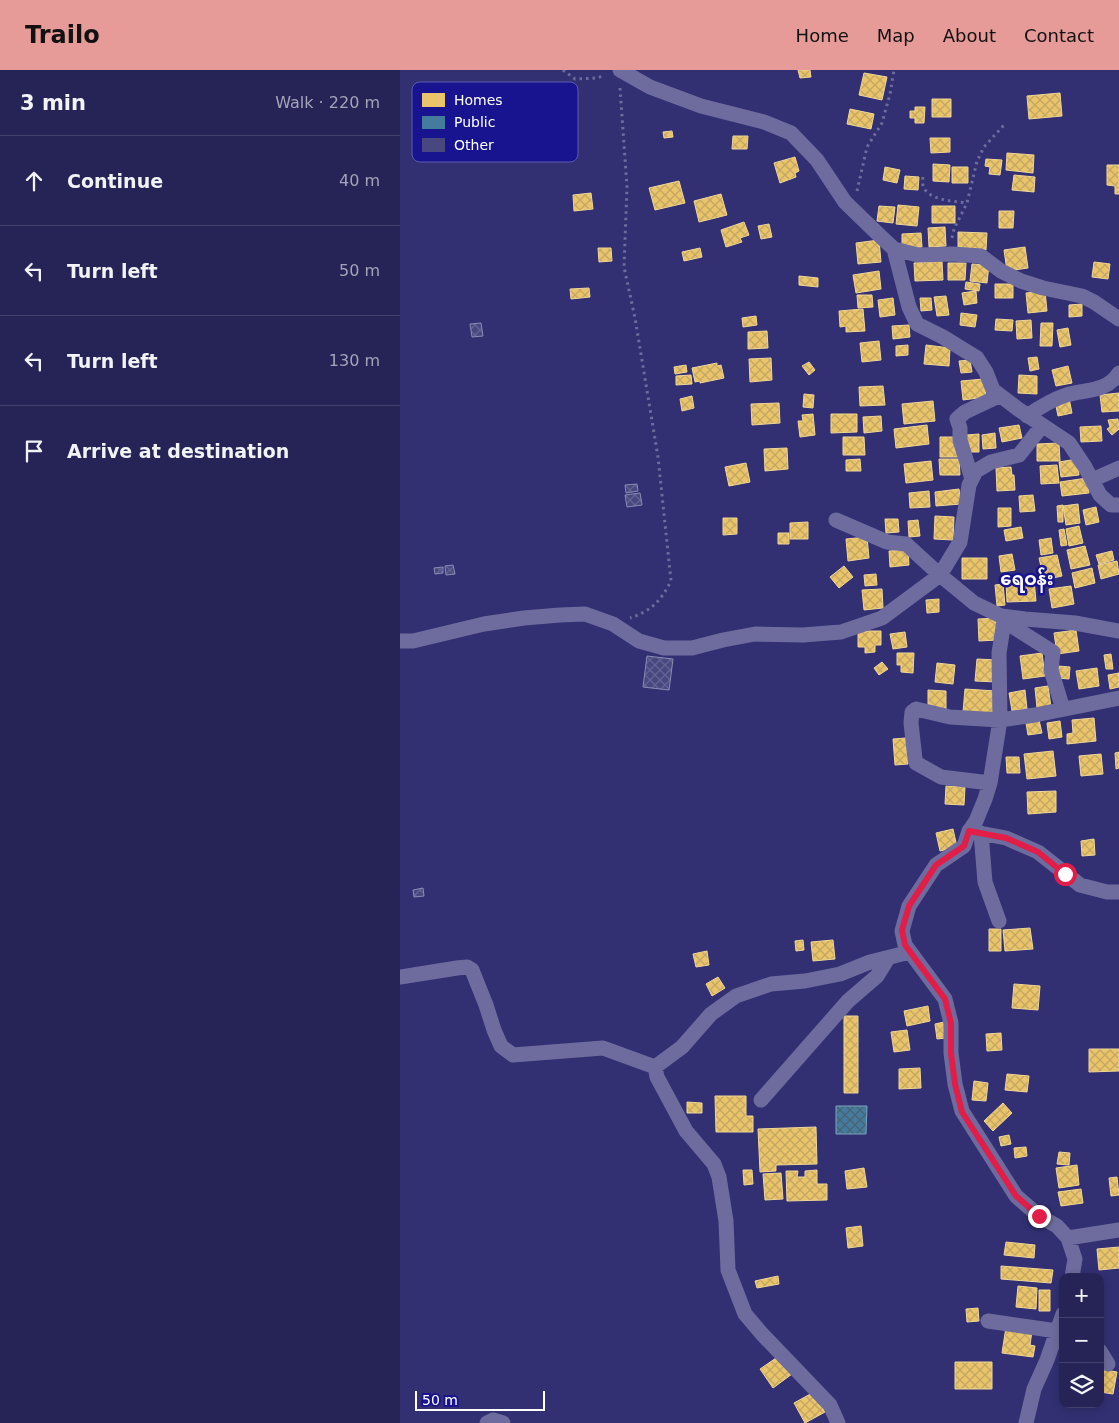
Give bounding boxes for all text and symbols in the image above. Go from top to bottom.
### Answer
text: Trailo [25,21,100,49]
text: Home [796,25,849,46]
text: Map [877,25,915,46]
text: About [943,25,996,46]
text: Contact [1024,25,1094,46]
legend [412,82,578,162]
text: 3 min [20,91,86,115]
text: Homes [454,92,503,108]
text: Walk · 220 m [275,93,380,112]
text: Public [454,114,495,130]
text: Other [454,137,494,153]
icon: ahead [20,167,48,195]
text: Continue [67,170,163,192]
text: 40 m [339,171,380,190]
icon: left [20,257,48,285]
text: Turn left [67,260,158,282]
text: 50 m [339,261,380,280]
icon: left [20,347,48,375]
text: Turn left [67,350,158,372]
text: 130 m [329,351,380,370]
icon: arrive [20,437,48,465]
text: Arrive at destination [67,440,289,462]
district label: ရေဝန်း [1000,567,1054,593]
route start [1054,863,1077,886]
route end [1028,1205,1051,1228]
map controls [1059,1273,1104,1408]
button: + [1059,1273,1104,1318]
button: − [1059,1318,1104,1363]
button: layers [1059,1363,1104,1408]
scale bar [415,1388,545,1411]
text: 50 m [422,1392,458,1408]

